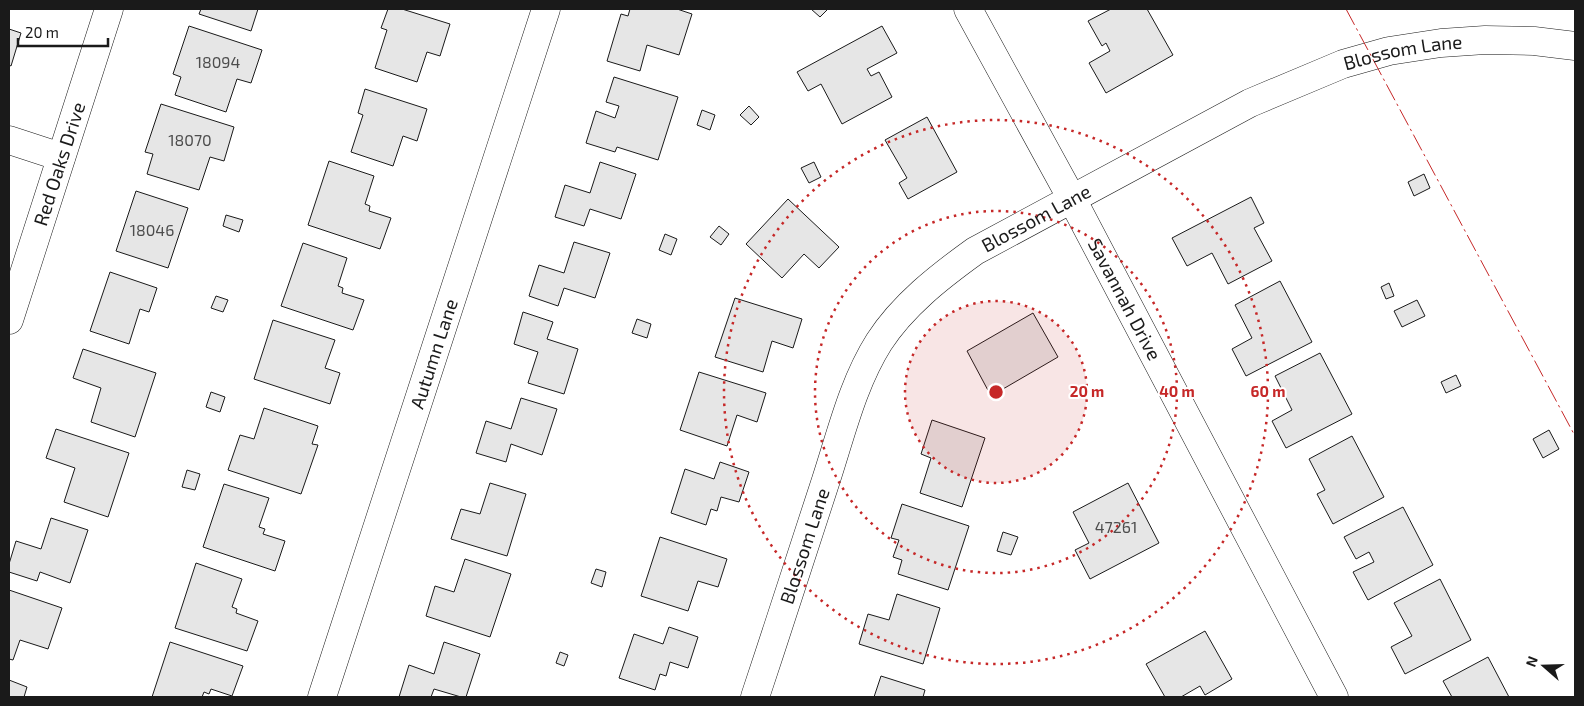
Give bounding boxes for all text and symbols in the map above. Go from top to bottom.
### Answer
scale bar [18,15,108,47]
text: 20 m [25,23,59,41]
street label: Blossom Lane [1341,30,1463,74]
house number: 18094 [196,52,241,71]
street label: Red Oaks Drive [28,99,89,229]
house number: 18070 [168,130,212,149]
street label: Blossom Lane [977,179,1094,256]
house number: 18046 [130,220,174,239]
street label: Savannah Drive [1084,234,1167,364]
street label: Autumn Lane [405,296,462,411]
text: 20 m [1070,382,1104,400]
text: 40 m [1159,382,1195,400]
text: 60 m [1251,382,1285,400]
centre of rings [987,383,1005,401]
street label: Blossom Lane [774,485,834,607]
house number: 47261 [1095,517,1137,536]
north arrow [1519,641,1569,691]
text: N [1522,654,1541,669]

